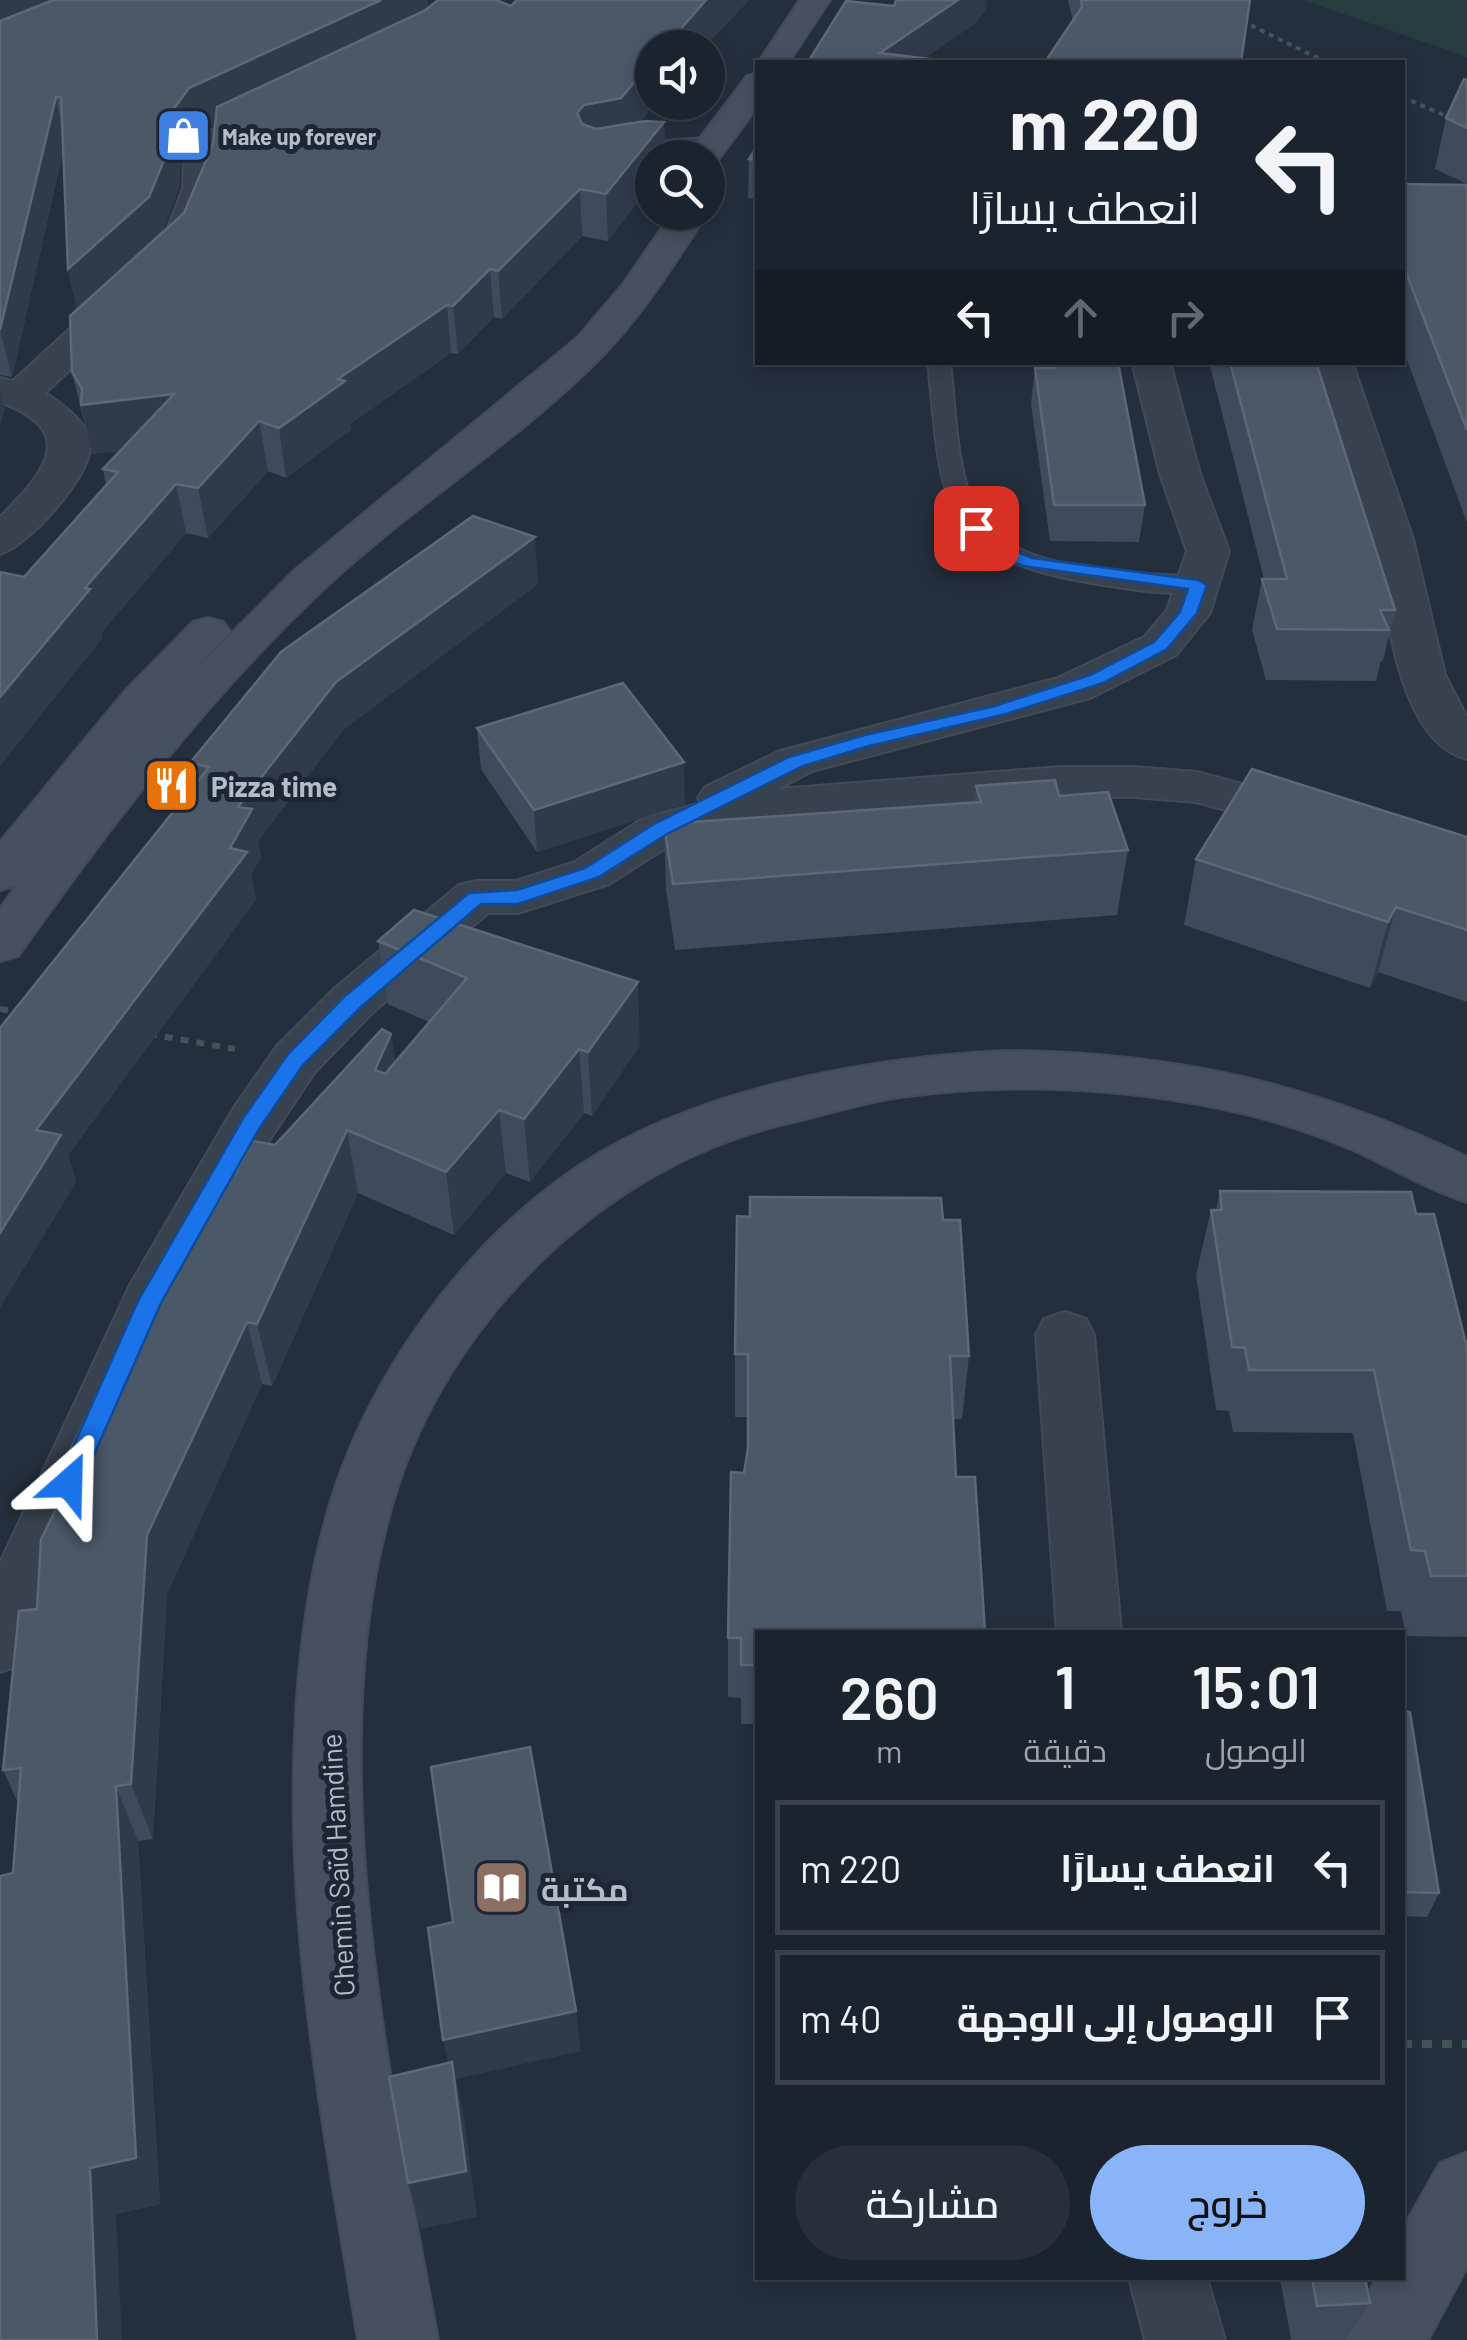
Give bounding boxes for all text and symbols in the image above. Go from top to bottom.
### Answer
map controls [635,30,725,230]
button: sound [635,30,725,120]
text: 220 m [1009,80,1200,164]
icon: left [1235,100,1365,230]
shop icon: Make up forever [153,106,213,166]
place label: Make up forever [222,123,377,149]
button: search [635,140,725,230]
text: انعطف يسارًا [969,179,1200,233]
icon: left [948,290,1003,345]
icon: ahead [1053,290,1108,345]
icon: right [1158,290,1213,345]
pin [934,486,1019,571]
icon: arrive [949,501,1004,556]
restaurant icon: Pizza time [142,756,202,816]
place label: Pizza time [211,769,337,803]
position arrow [17,1431,121,1535]
text: 1 [1055,1649,1076,1721]
text: 15:01 [1192,1649,1320,1721]
text: 260 [840,1660,939,1732]
text: دقيقة [1024,1730,1107,1768]
text: الوصول [1205,1730,1307,1768]
text: m [876,1731,903,1769]
street label: Chemin Saïd Hamdine [313,1733,361,1997]
icon: left [1305,1840,1360,1895]
text: انعطف يسارًا [1060,1844,1275,1890]
text: 220 m [800,1845,901,1891]
library icon: مكتبة [472,1858,532,1918]
place label: مكتبة [541,1869,629,1908]
icon: arrive [1305,1990,1360,2045]
text: الوصول إلى الوجهة [957,1994,1275,2040]
text: 40 m [800,1995,881,2041]
button: مشاركة [795,2145,1070,2260]
button: خروج [1090,2145,1365,2260]

